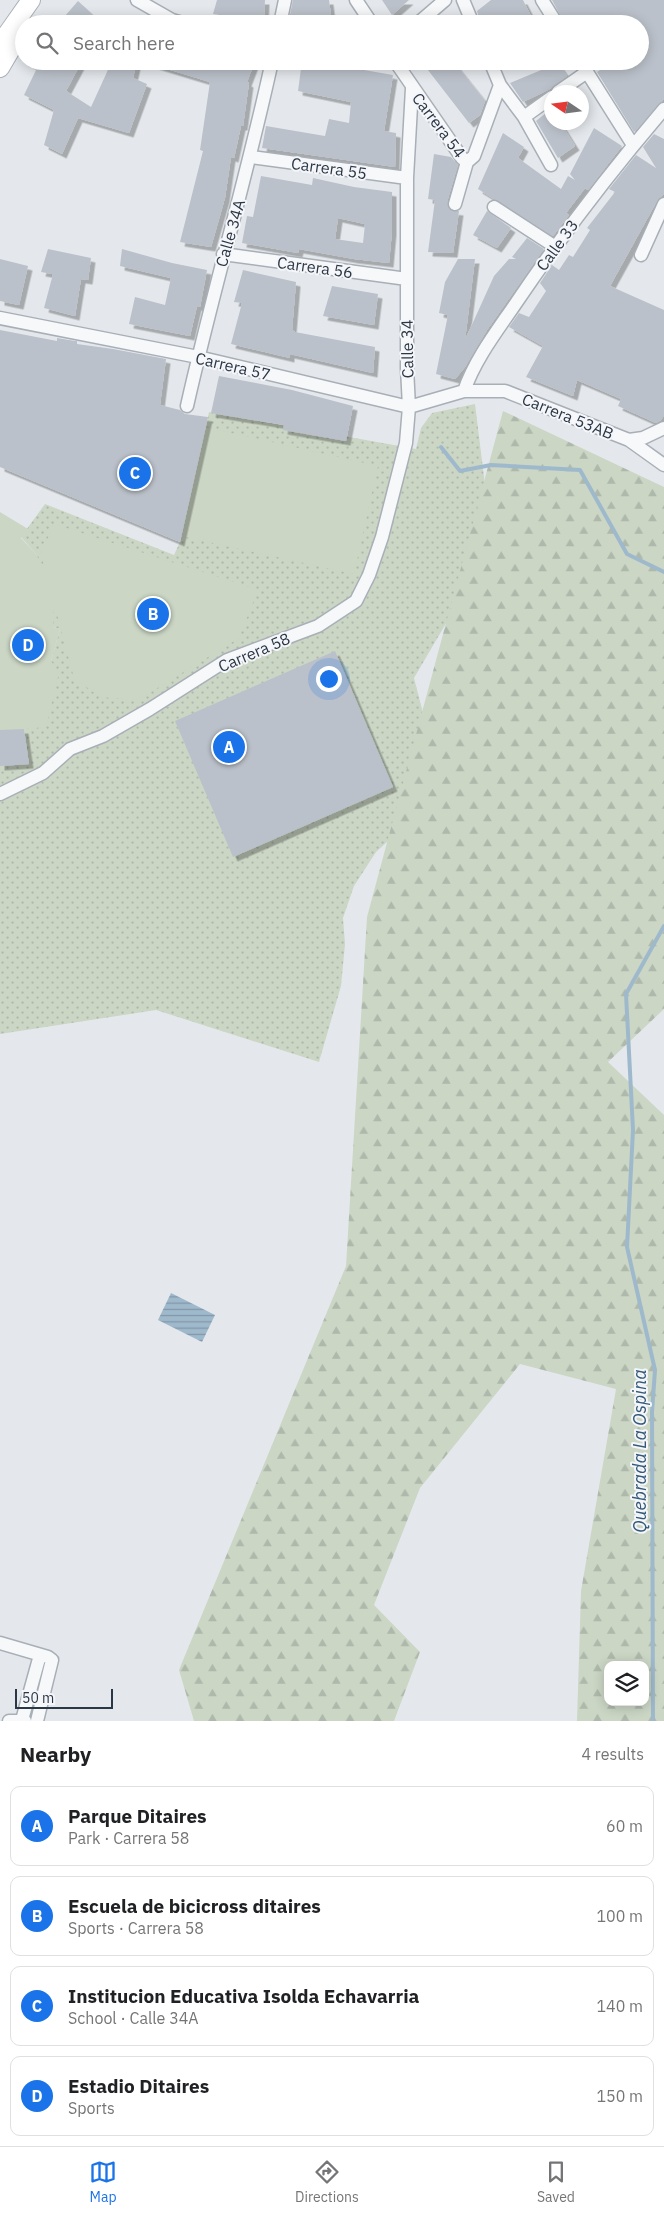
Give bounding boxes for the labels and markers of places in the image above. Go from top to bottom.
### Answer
pin: C [119,454,151,492]
pin: B [137,595,169,633]
pin: D [12,626,44,664]
pin: A [213,728,245,766]

